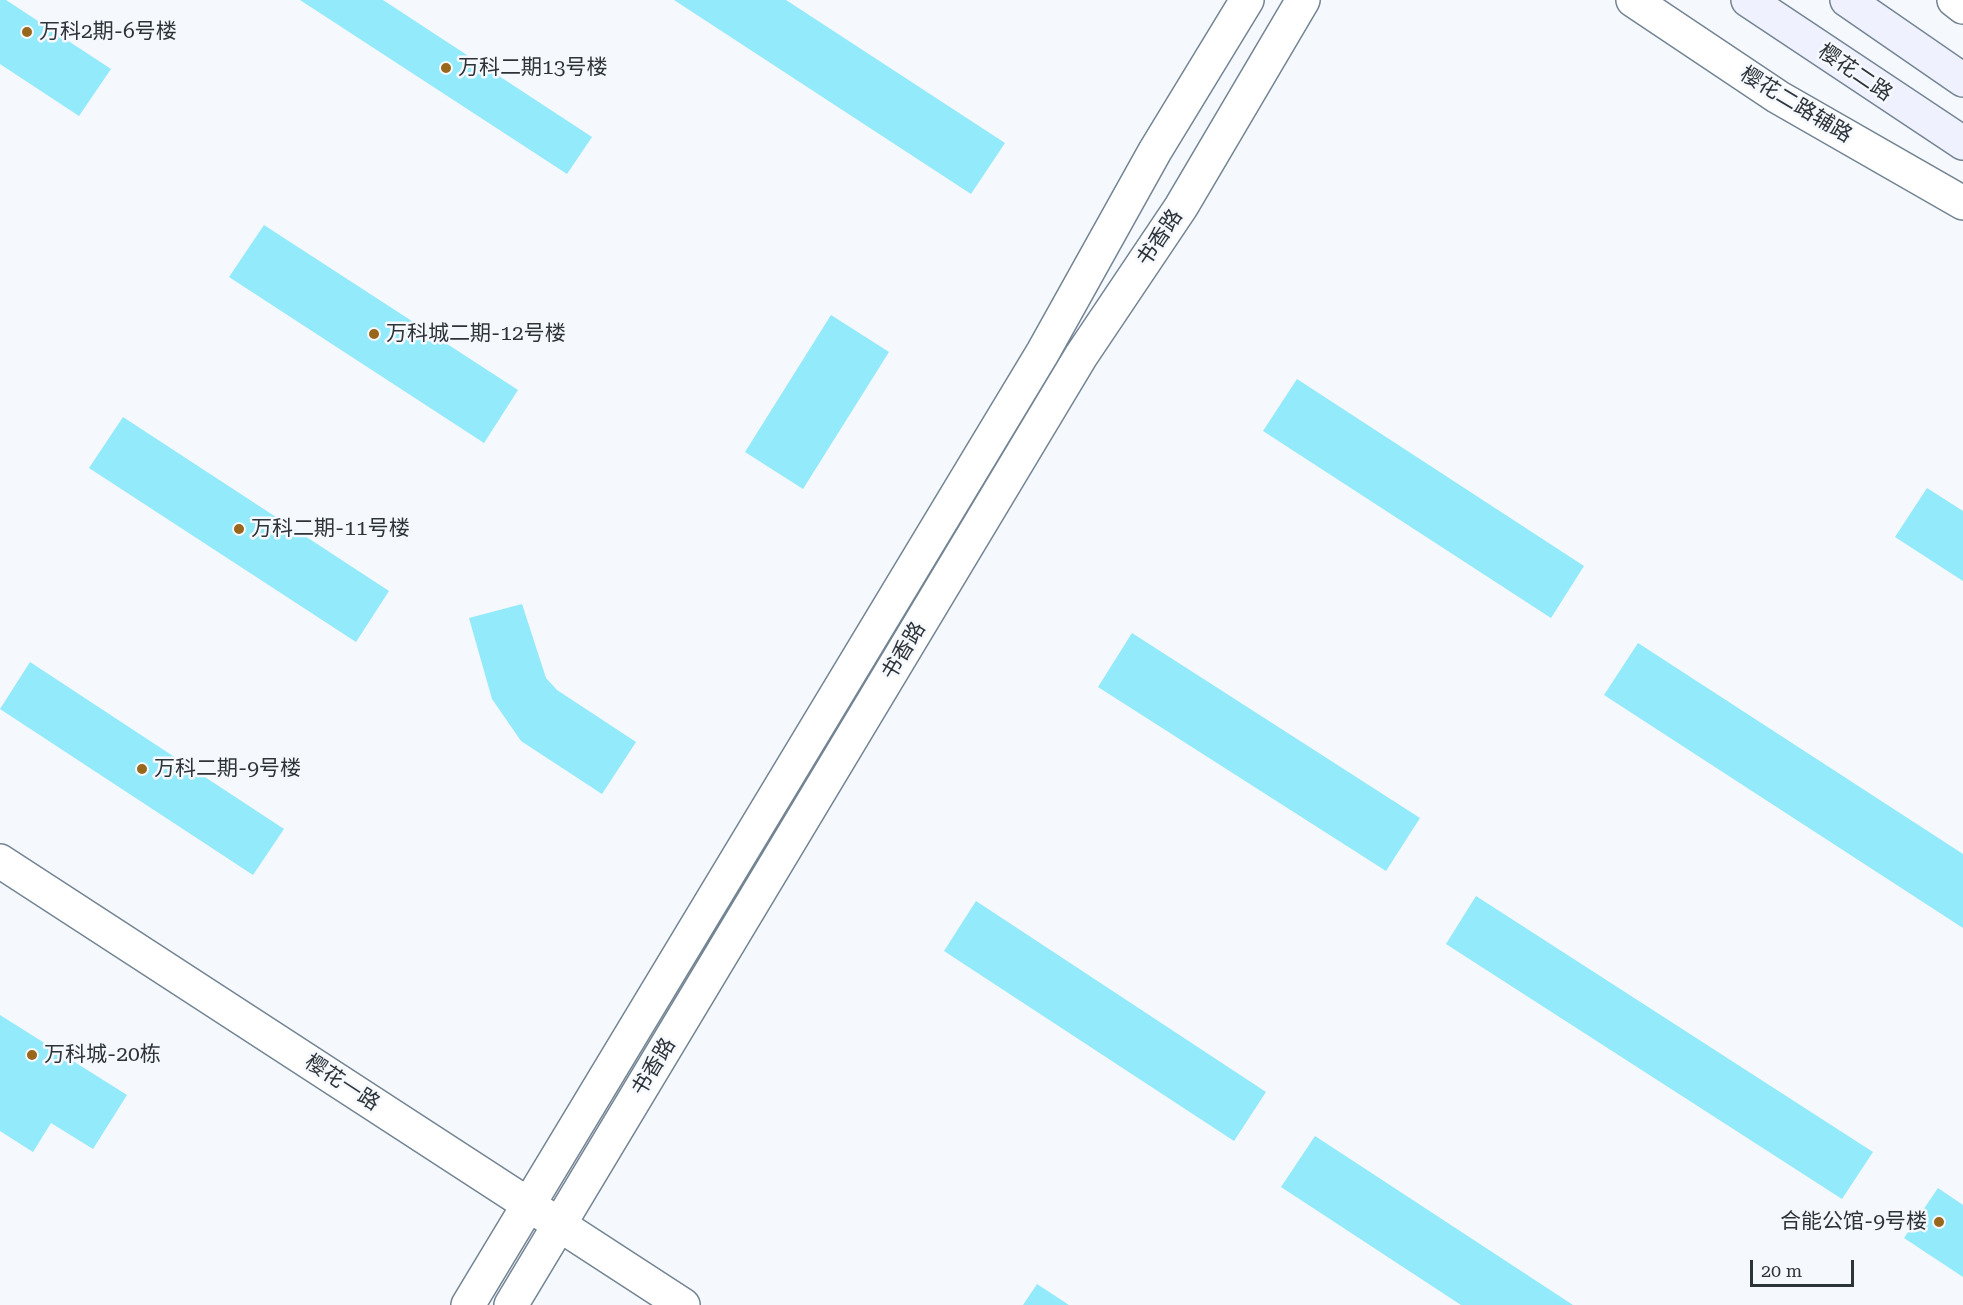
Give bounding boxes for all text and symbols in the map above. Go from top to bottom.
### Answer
place label: 万科2期-6号楼 [39,19,177,45]
marker: 万科2期-6号楼 [20,25,34,39]
street label: 樱花二路 [1813,39,1897,107]
place label: 万科二期13号楼 [458,55,608,81]
marker: 万科二期13号楼 [439,61,453,75]
street label: 樱花二路辅路 [1736,62,1856,148]
street label: 书香路 [1132,205,1188,271]
place label: 万科城二期-12号楼 [386,321,566,347]
marker: 万科城二期-12号楼 [367,327,381,341]
place label: 万科二期-11号楼 [251,516,410,542]
marker: 万科二期-11号楼 [232,522,246,536]
street label: 书香路 [877,618,931,684]
place label: 万科二期-9号楼 [154,756,301,782]
marker: 万科二期-9号楼 [135,762,149,776]
street label: 书香路 [627,1034,681,1100]
place label: 万科城-20栋 [44,1042,161,1068]
marker: 万科城-20栋 [25,1048,39,1062]
street label: 樱花一路 [300,1050,384,1116]
place label: 合能公馆-9号楼 [1780,1209,1927,1235]
marker: 合能公馆-9号楼 [1932,1215,1946,1229]
scale bar [1753,1248,1856,1286]
text: 20 m [1761,1260,1802,1281]

